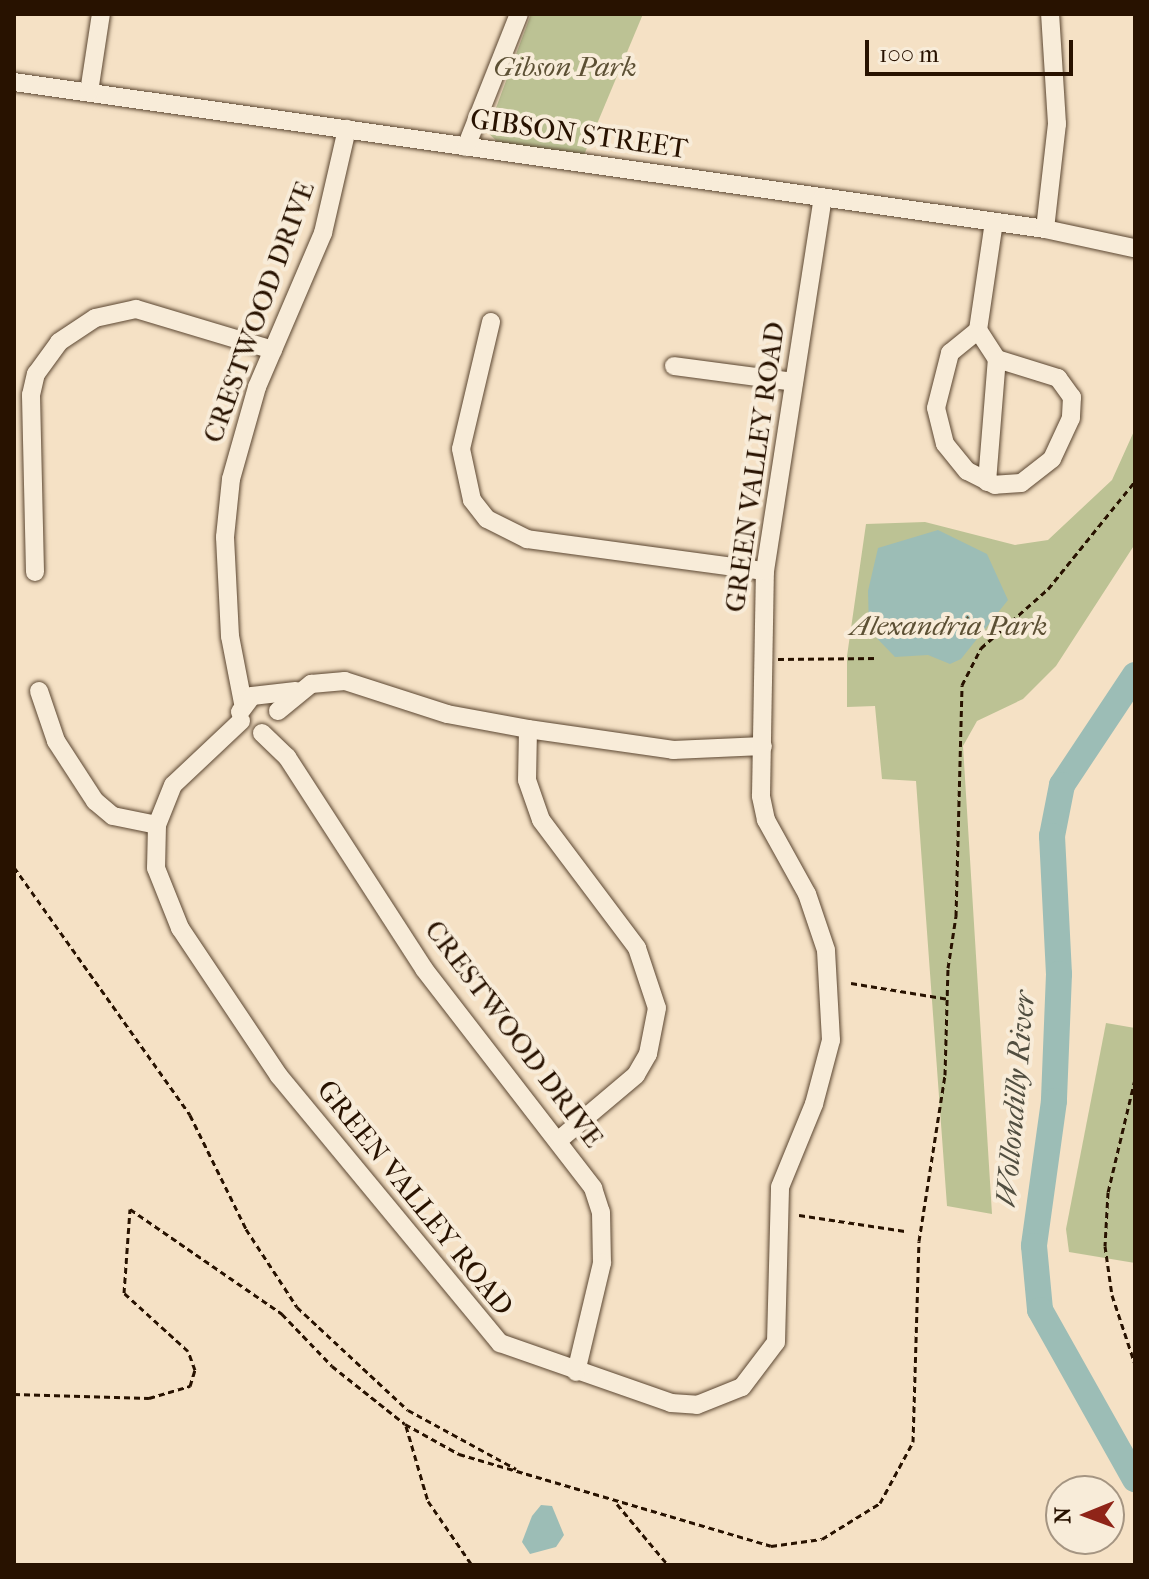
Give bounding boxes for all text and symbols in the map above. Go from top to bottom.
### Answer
scale bar [869,24,1077,74]
text: 100 m [879,40,939,68]
park label: Gibson Park [493,50,637,84]
street label: GIBSON STREET [468,102,690,166]
street label: CRESTWOOD DRIVE [196,177,322,447]
street label: GREEN VALLEY ROAD [718,320,792,614]
park label: Alexandria Park [851,609,1047,643]
street label: CRESTWOOD DRIVE [418,914,610,1154]
water label: Wollondilly River [989,990,1043,1208]
street label: GREEN VALLEY ROAD [310,1074,520,1322]
north arrow [1045,1475,1125,1555]
text: N [1050,1507,1076,1524]

